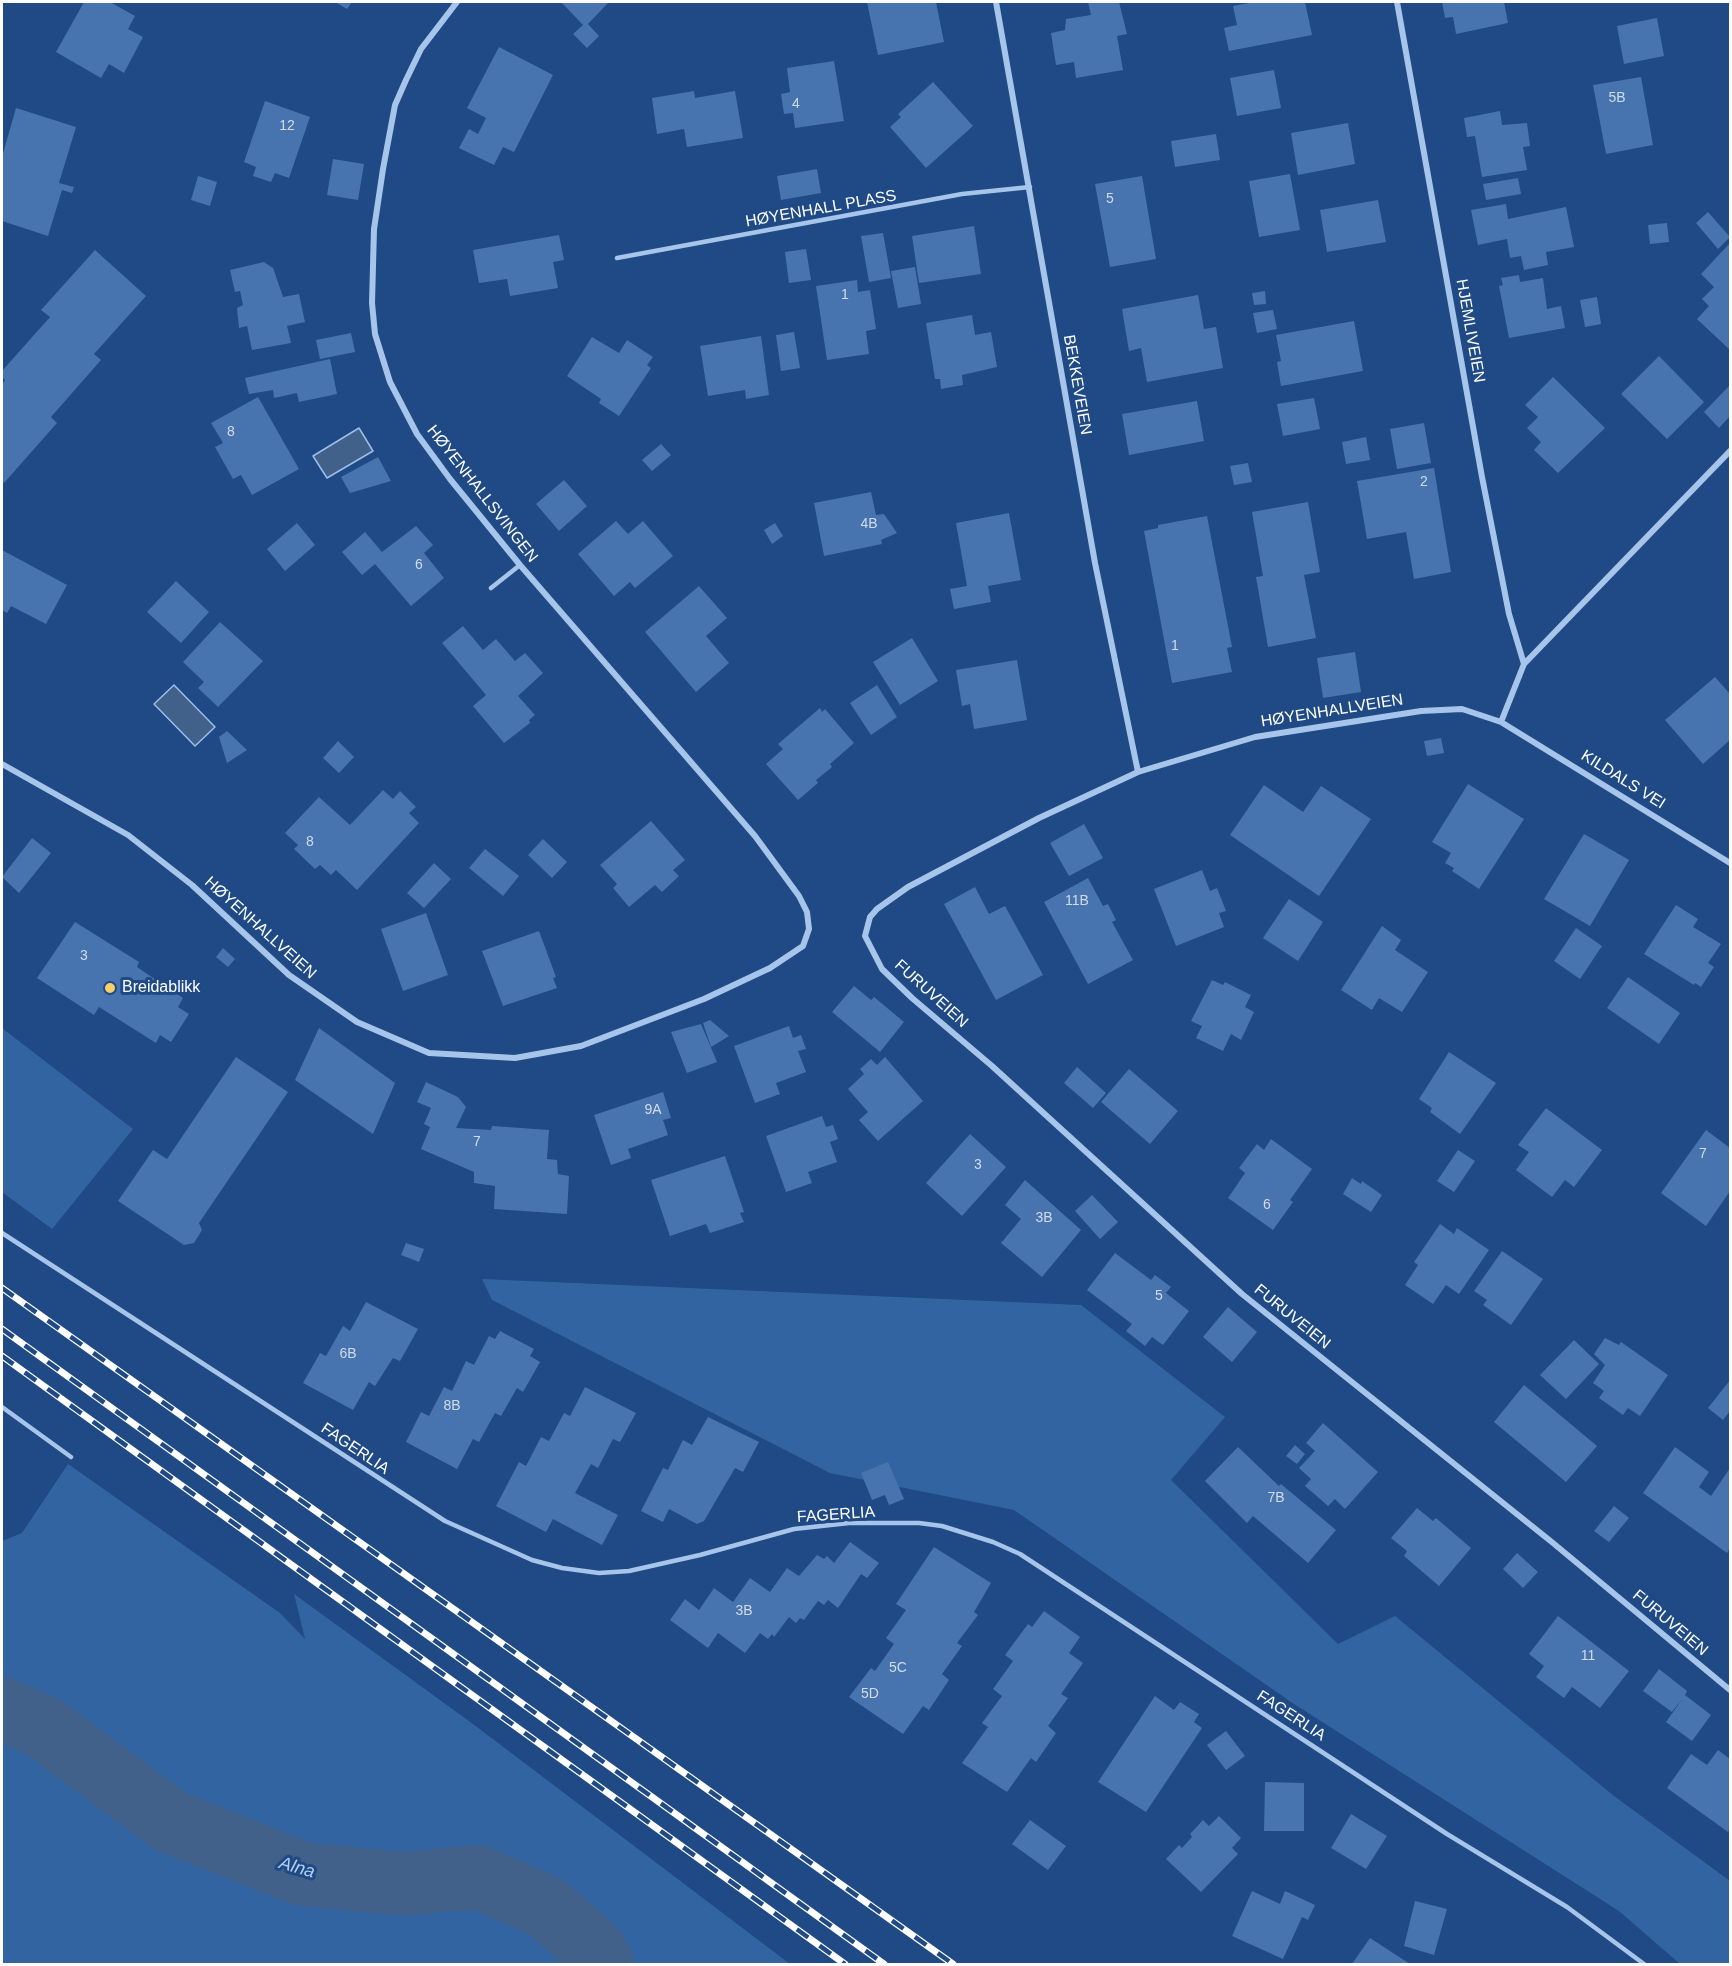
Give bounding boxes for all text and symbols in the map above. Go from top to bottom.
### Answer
house number: 5B [1608,90,1626,106]
house number: 4 [792,96,800,112]
house number: 12 [279,118,295,134]
street label: HØYENHALL PLASS [744,186,898,232]
house number: 5 [1106,191,1114,207]
street label: HJEMLIVEIEN [1451,278,1489,384]
house number: 1 [841,287,849,303]
street label: BEKKEVEIEN [1059,333,1095,437]
street label: HØYENHALLSVINGEN [422,422,542,566]
house number: 8 [227,424,235,440]
house number: 2 [1420,474,1428,490]
house number: 4B [860,516,878,532]
house number: 6 [415,557,423,573]
house number: 1 [1171,638,1179,654]
street label: HØYENHALLVEIEN [1260,690,1404,732]
street label: KILDALS VEI [1577,746,1669,814]
house number: 8 [306,834,314,850]
street label: HØYENHALLVEIEN [200,873,320,983]
house number: 11B [1065,893,1089,909]
house number: 3 [80,948,88,964]
street label: FURUVEIEN [890,956,972,1032]
place label: Breidablikk [122,978,200,998]
marker: Breidablikk [103,981,117,995]
house number: 9A [644,1102,662,1118]
house number: 7 [473,1134,481,1150]
house number: 7 [1699,1146,1707,1162]
house number: 3 [974,1157,982,1173]
house number: 6 [1263,1197,1271,1213]
house number: 3B [1035,1210,1053,1226]
street label: FURUVEIEN [1250,1280,1334,1354]
house number: 5 [1155,1288,1163,1304]
house number: 6B [339,1346,357,1362]
house number: 8B [443,1398,461,1414]
street label: FAGERLIA [317,1419,393,1479]
house number: 7B [1267,1490,1285,1506]
street label: FAGERLIA [796,1503,876,1527]
street label: FURUVEIEN [1628,1586,1712,1660]
house number: 3B [735,1603,753,1619]
house number: 11 [1581,1648,1595,1664]
house number: 5C [889,1660,907,1676]
house number: 5D [861,1686,879,1702]
street label: FAGERLIA [1253,1687,1329,1745]
water label: Alna [277,1853,317,1883]

